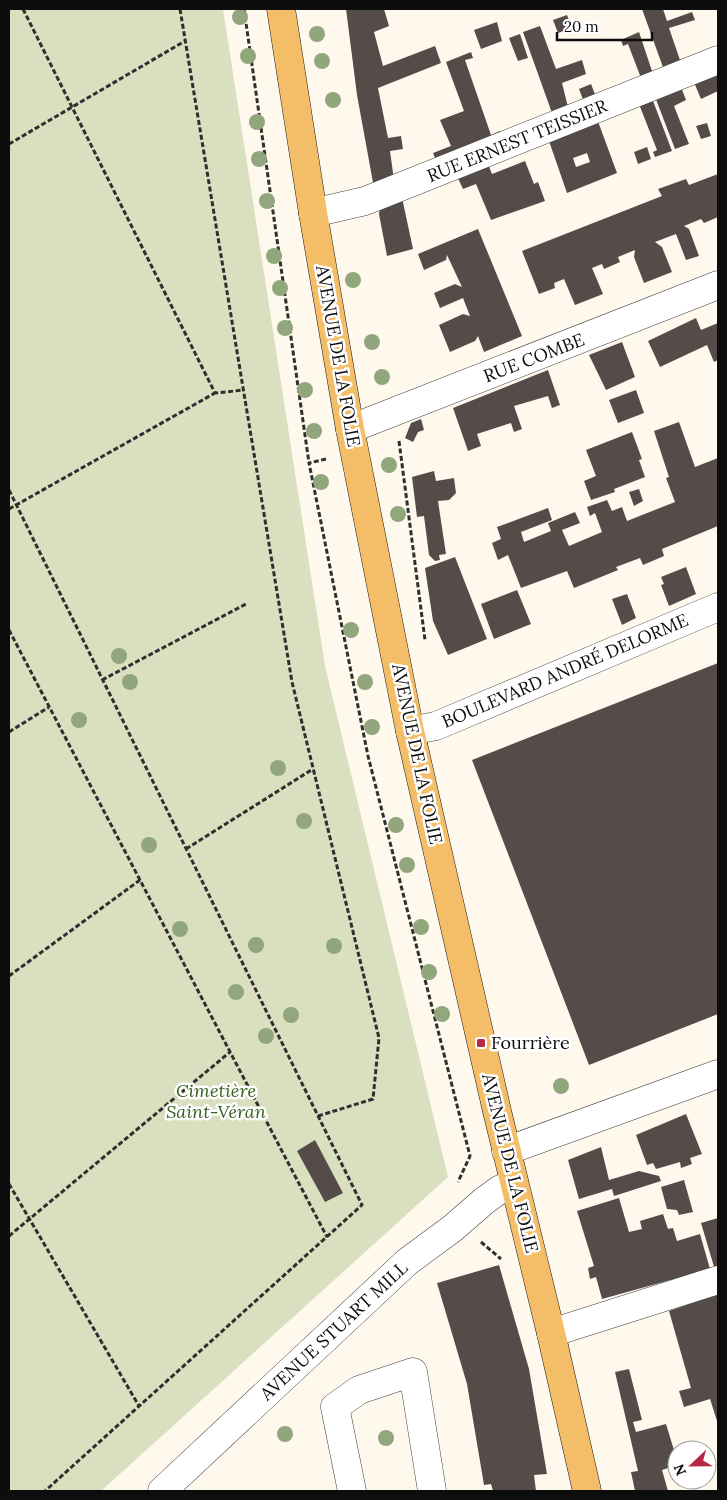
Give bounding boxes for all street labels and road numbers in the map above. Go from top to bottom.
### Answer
street label: RUE ERNEST TEISSIER [423,94,611,187]
street label: AVENUE DE LA FOLIE [311,262,366,449]
street label: RUE COMBE [480,328,588,387]
street label: BOULEVARD ANDRÉ DELORME [438,608,691,733]
street label: AVENUE DE LA FOLIE [387,660,448,846]
street label: AVENUE DE LA FOLIE [477,1070,544,1255]
street label: AVENUE STUART MILL [254,1256,413,1406]

